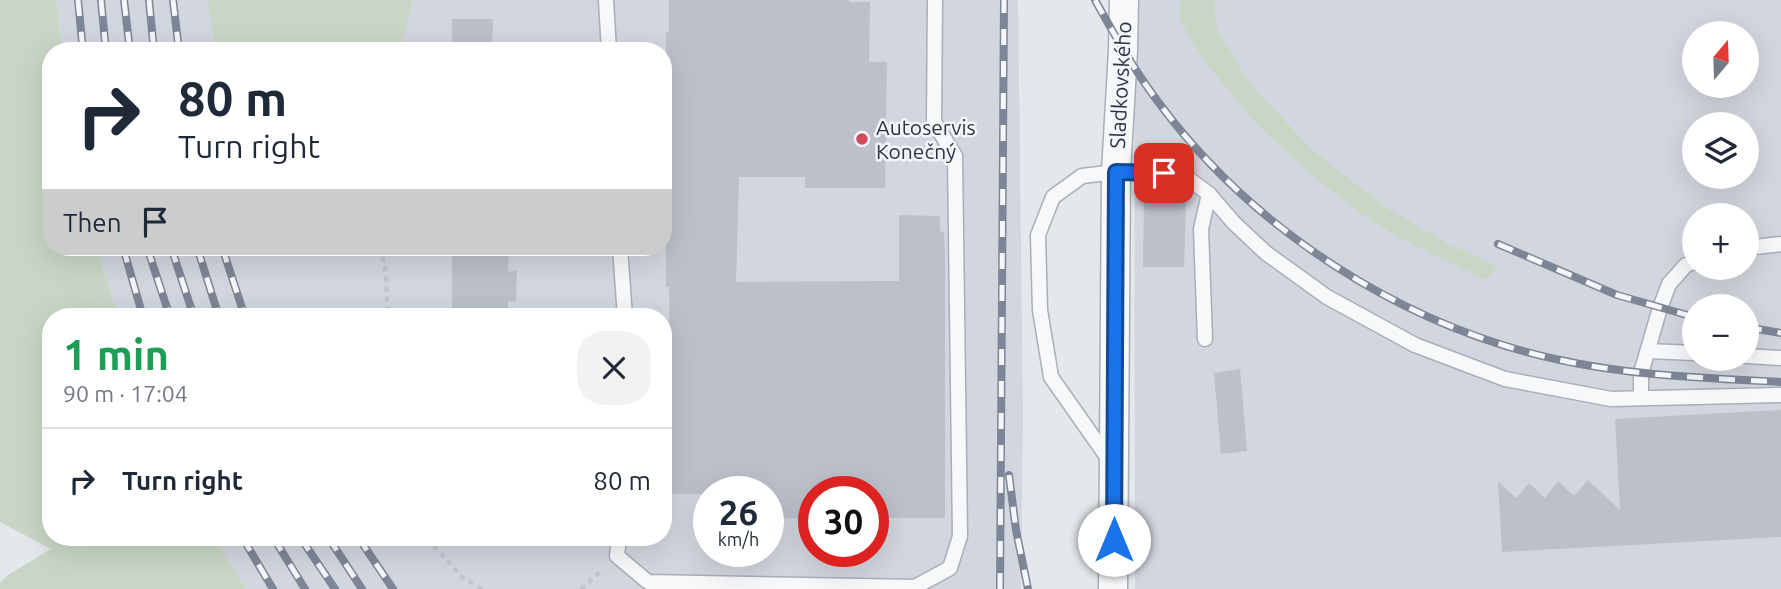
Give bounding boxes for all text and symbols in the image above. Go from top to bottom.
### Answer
street label: Sladkovského [1105,21,1135,149]
north arrow [1682,21,1759,98]
map controls [1682,21,1759,371]
icon: right [63,70,154,161]
text: 80 m [178,70,287,125]
button: layers [1682,112,1759,189]
place label: Autoservis Konečný [876,115,976,163]
text: Turn right [178,128,320,164]
marker: Autoservis Konečný [854,131,870,147]
pin [1134,143,1194,203]
icon: arrive [1145,154,1183,192]
icon: arrive [136,203,174,241]
button: + [1682,203,1759,280]
text: Then [63,208,122,237]
button: − [1682,294,1759,371]
text: 1 min [63,331,169,378]
button: close [577,331,651,405]
text: 90 m · 17:04 [63,381,188,406]
icon: right [63,462,101,500]
text: Turn right [122,466,243,495]
text: 80 m [593,466,651,495]
speed limit sign: 30 [798,476,889,567]
text: 26 [719,492,758,532]
position arrow [1077,503,1151,577]
text: km/h [718,529,759,549]

